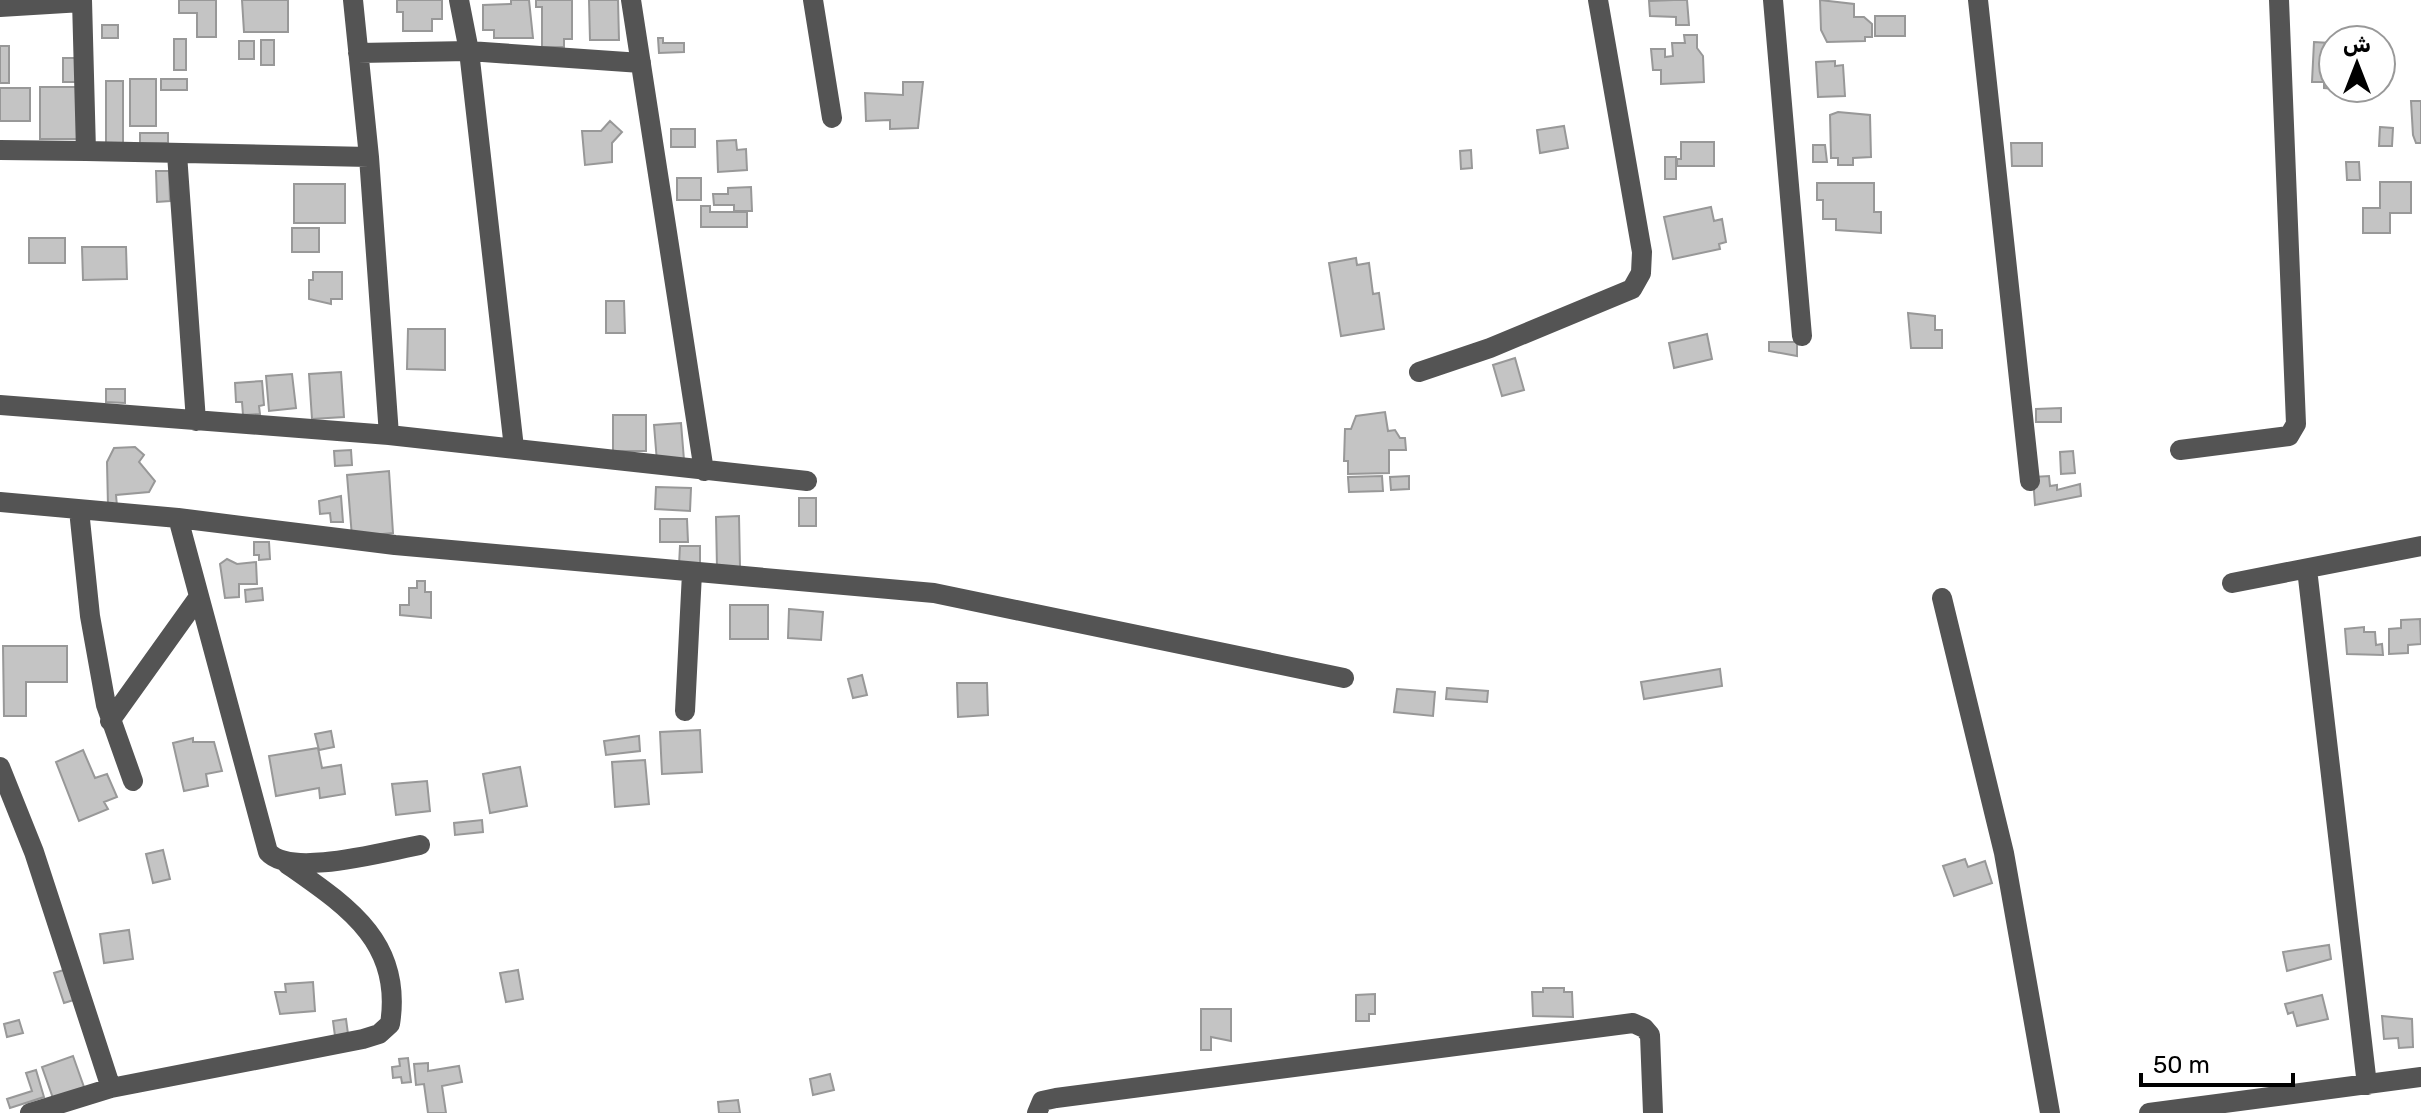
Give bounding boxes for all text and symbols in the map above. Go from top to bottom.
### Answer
north arrow [2317,24,2397,104]
text: ش [2343,31,2371,58]
scale bar [2141,1037,2293,1087]
text: 50 m [2153,1051,2210,1079]

